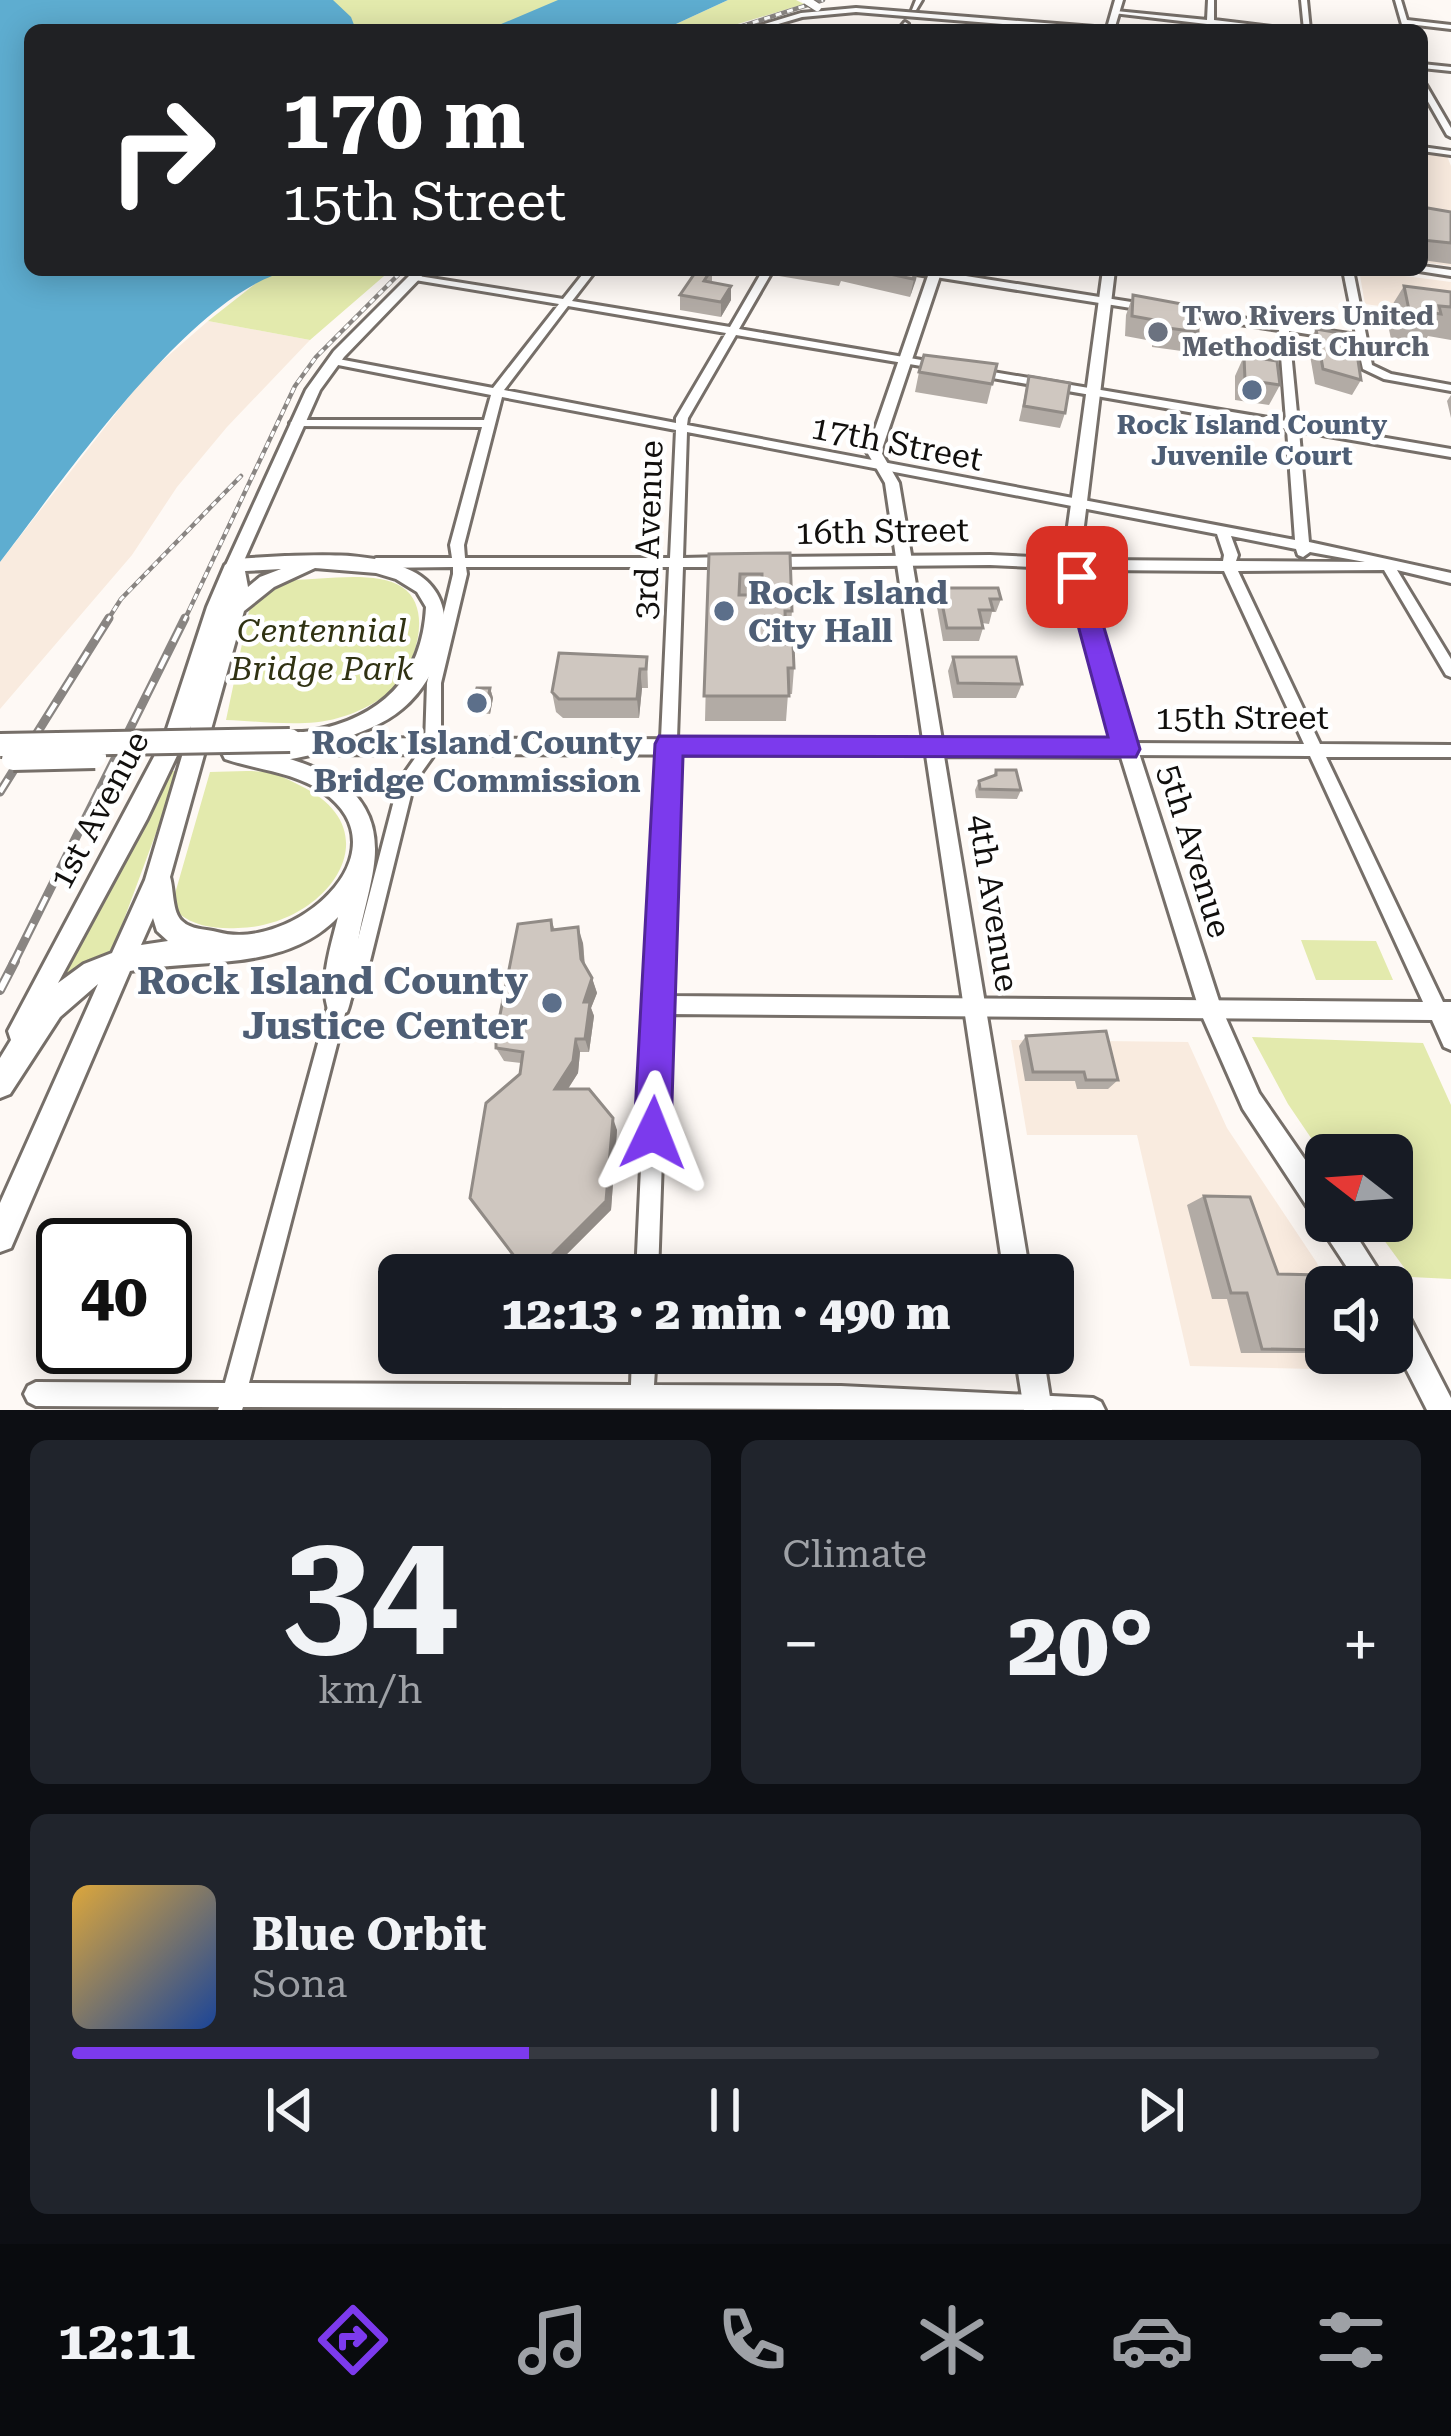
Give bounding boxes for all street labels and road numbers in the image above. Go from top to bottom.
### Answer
street label: 17th Street [808,407,986,479]
street label: 3rd Avenue [625,440,671,620]
street label: 16th Street [795,510,969,552]
street label: 15th Street [1155,698,1329,737]
street label: 1st Avenue [41,724,157,896]
street label: 5th Avenue [1150,760,1240,942]
street label: 4th Avenue [961,812,1027,994]

